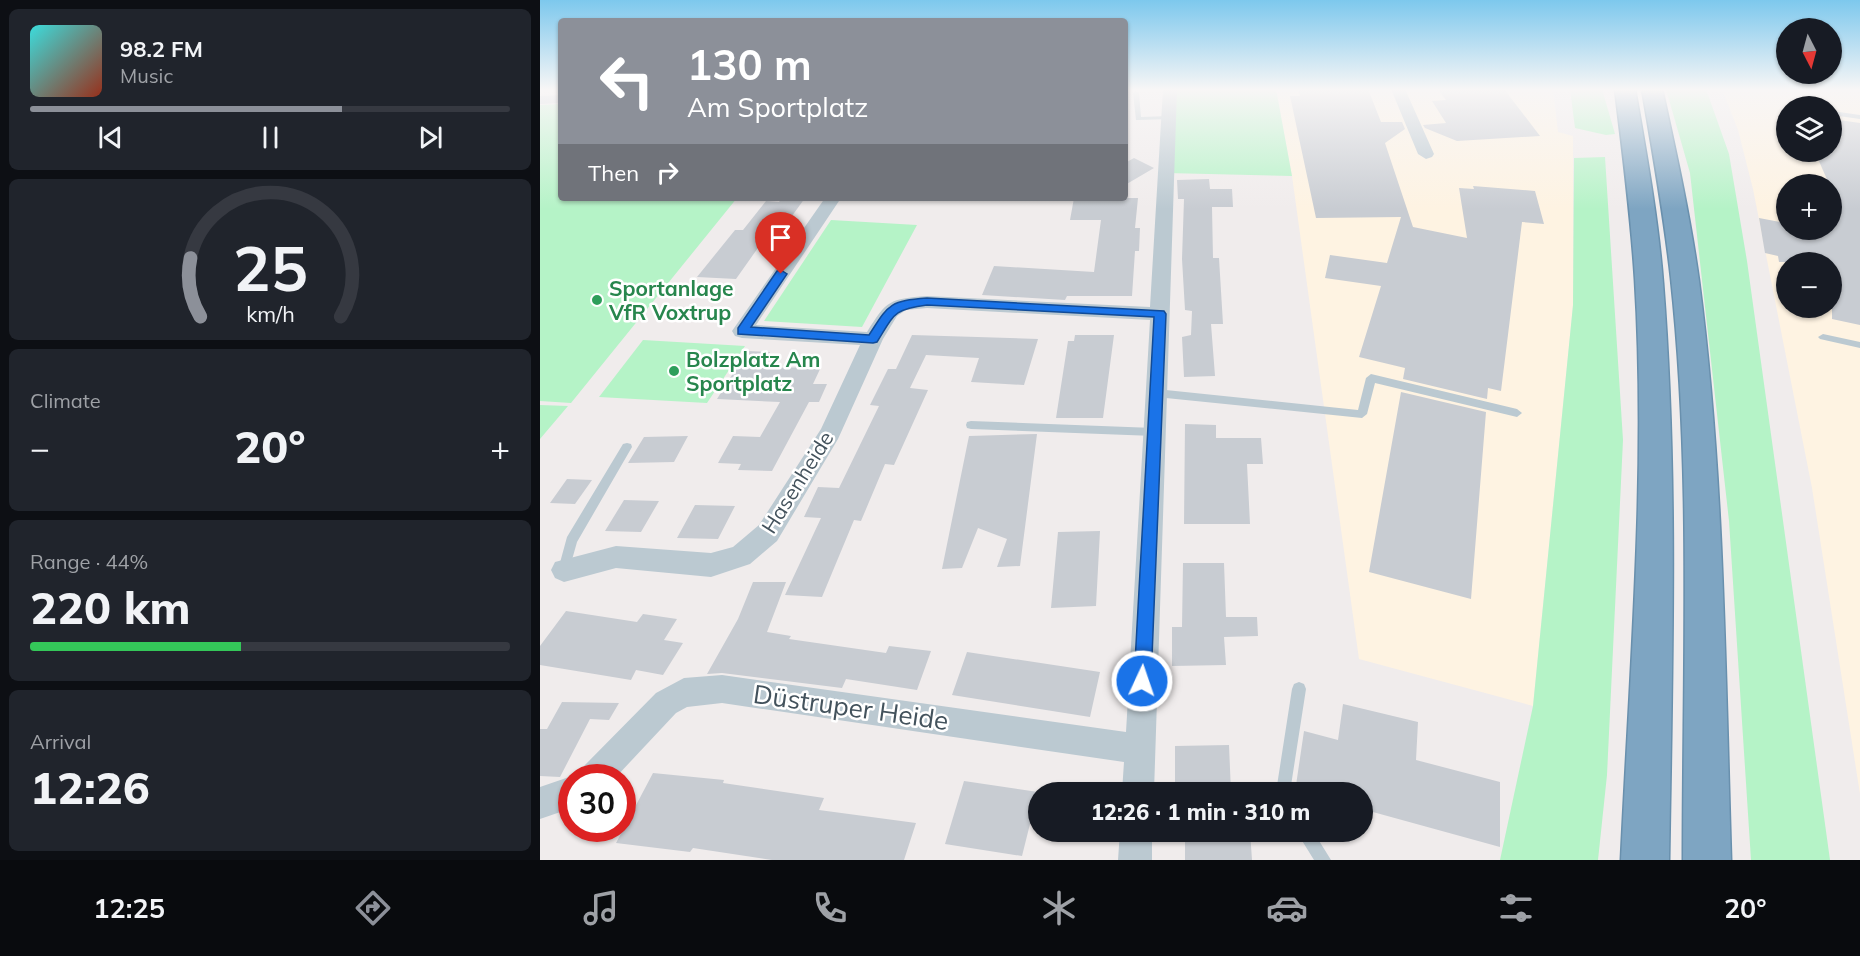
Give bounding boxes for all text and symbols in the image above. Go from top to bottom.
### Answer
north arrow [1776,18,1842,84]
map controls [1776,18,1842,318]
text: 98.2 FM [120,35,203,63]
text: 130 m [687,38,812,91]
icon: left [588,42,666,120]
text: Music [120,63,173,88]
text: Am Sportplatz [687,90,868,124]
button: layers [1776,96,1842,162]
icon: previous [94,121,127,154]
icon: pause [254,121,287,154]
icon: next [414,121,447,154]
icon: right [651,156,684,189]
text: Then [588,159,639,187]
button: + [1776,174,1842,240]
pin [755,212,806,274]
icon: arrive [764,221,797,254]
text: 25 [233,228,307,307]
button: − [1776,252,1842,318]
place label: Sportanlage VfR Voxtrup [608,275,734,325]
marker: Sportanlage VfR Voxtrup [590,293,604,307]
text: km/h [246,300,294,327]
place label: Bolzplatz Am Sportplatz [686,346,820,396]
marker: Bolzplatz Am Sportplatz [667,364,681,378]
text: Climate [30,388,101,413]
text: 20° [234,418,306,474]
street label: Hasenheide [755,426,839,538]
text: − [30,427,50,468]
text: + [490,427,510,468]
text: Range · 44% [30,549,148,574]
text: 220 km [30,579,191,635]
position arrow [1110,649,1174,713]
street label: Düstruper Heide [751,677,951,737]
text: Arrival [30,729,91,754]
text: 12:26 [30,759,150,815]
speed limit sign: 30 [558,764,636,842]
text: 12:26 · 1 min · 310 m [1091,798,1310,826]
icon: directions [352,887,394,929]
icon: music [580,887,622,929]
icon: phone [809,887,851,929]
icon: climate [1038,887,1080,929]
icon: car [1266,887,1308,929]
icon: filters [1495,887,1537,929]
text: 12:25 [93,891,165,925]
text: 20° [1724,891,1767,925]

